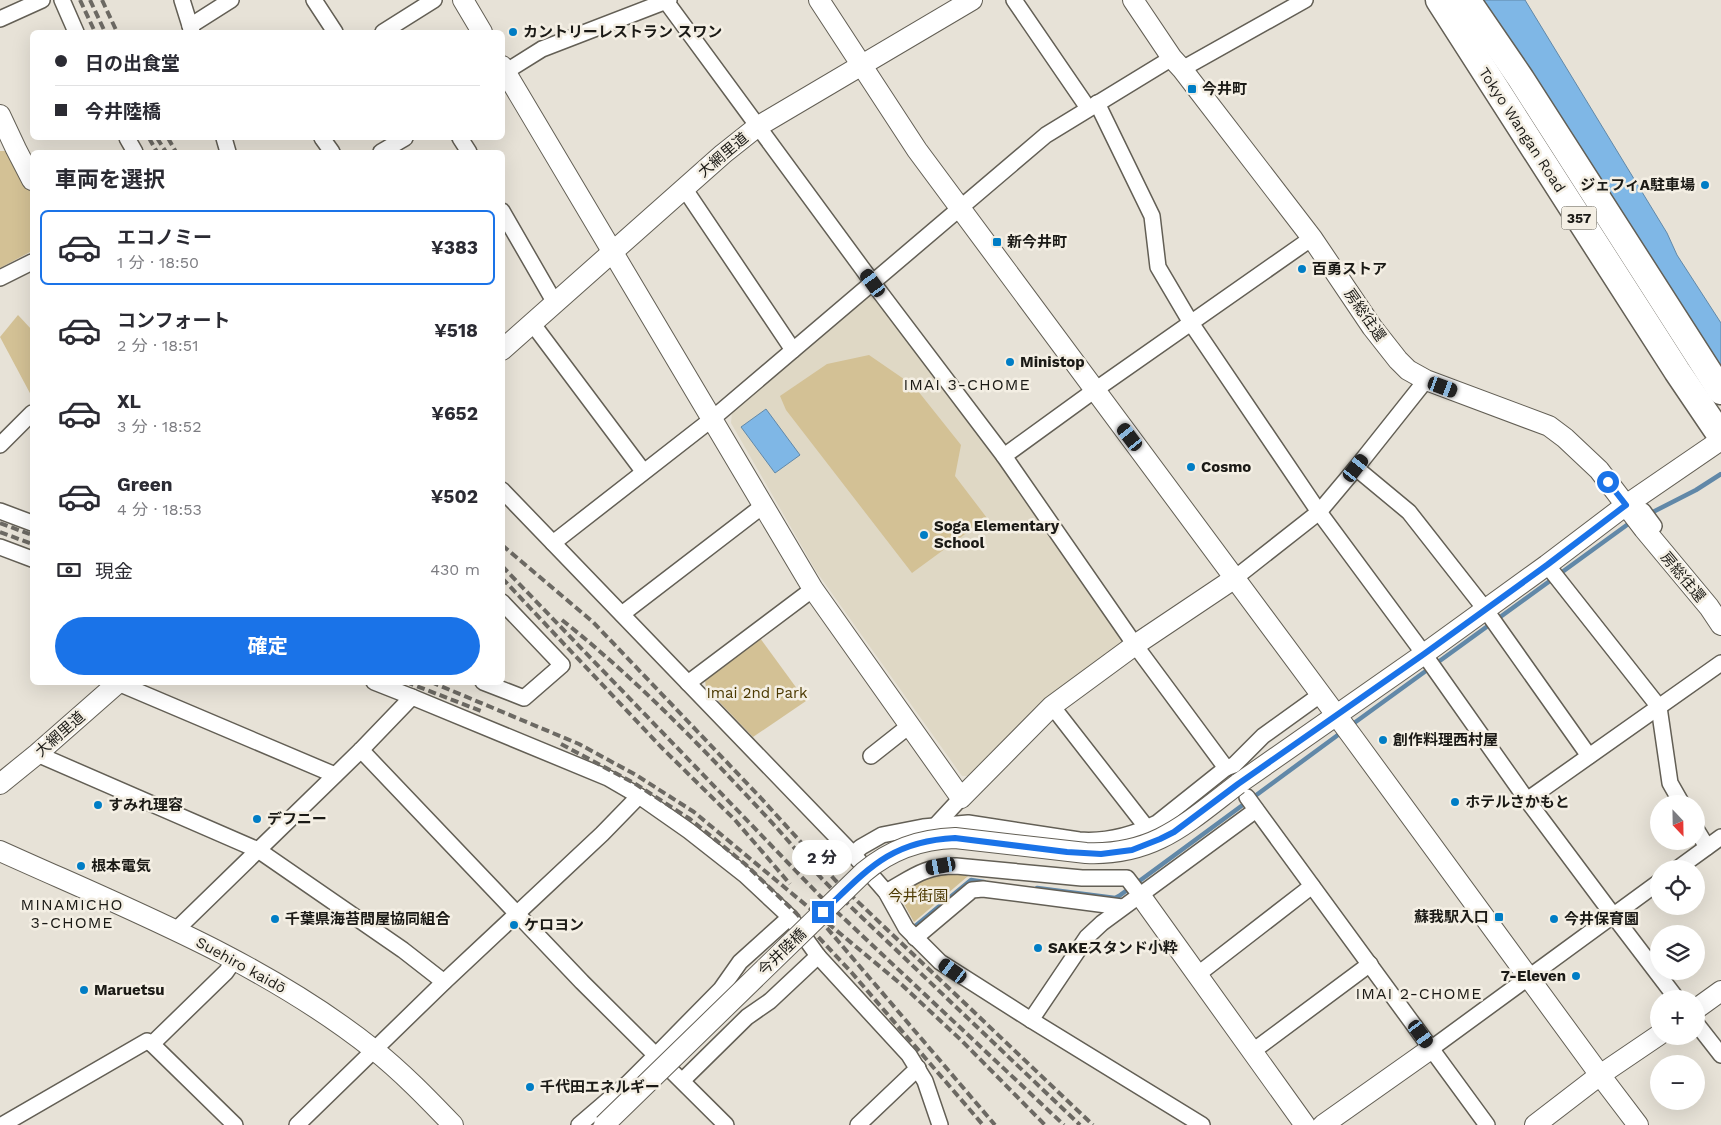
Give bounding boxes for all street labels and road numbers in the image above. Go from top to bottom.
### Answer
street label: Tokyo Wangan Road [1475,64,1569,196]
street label: 大網里道 [694,129,752,181]
road number: 357 [1562,207,1596,230]
street label: 房総往還 [1340,285,1390,345]
street label: 房総往還 [1657,548,1709,606]
street label: 大網里道 [31,708,89,760]
street label: 今井陸橋 [754,925,810,979]
street label: Suehiro kaidō [193,933,289,997]

